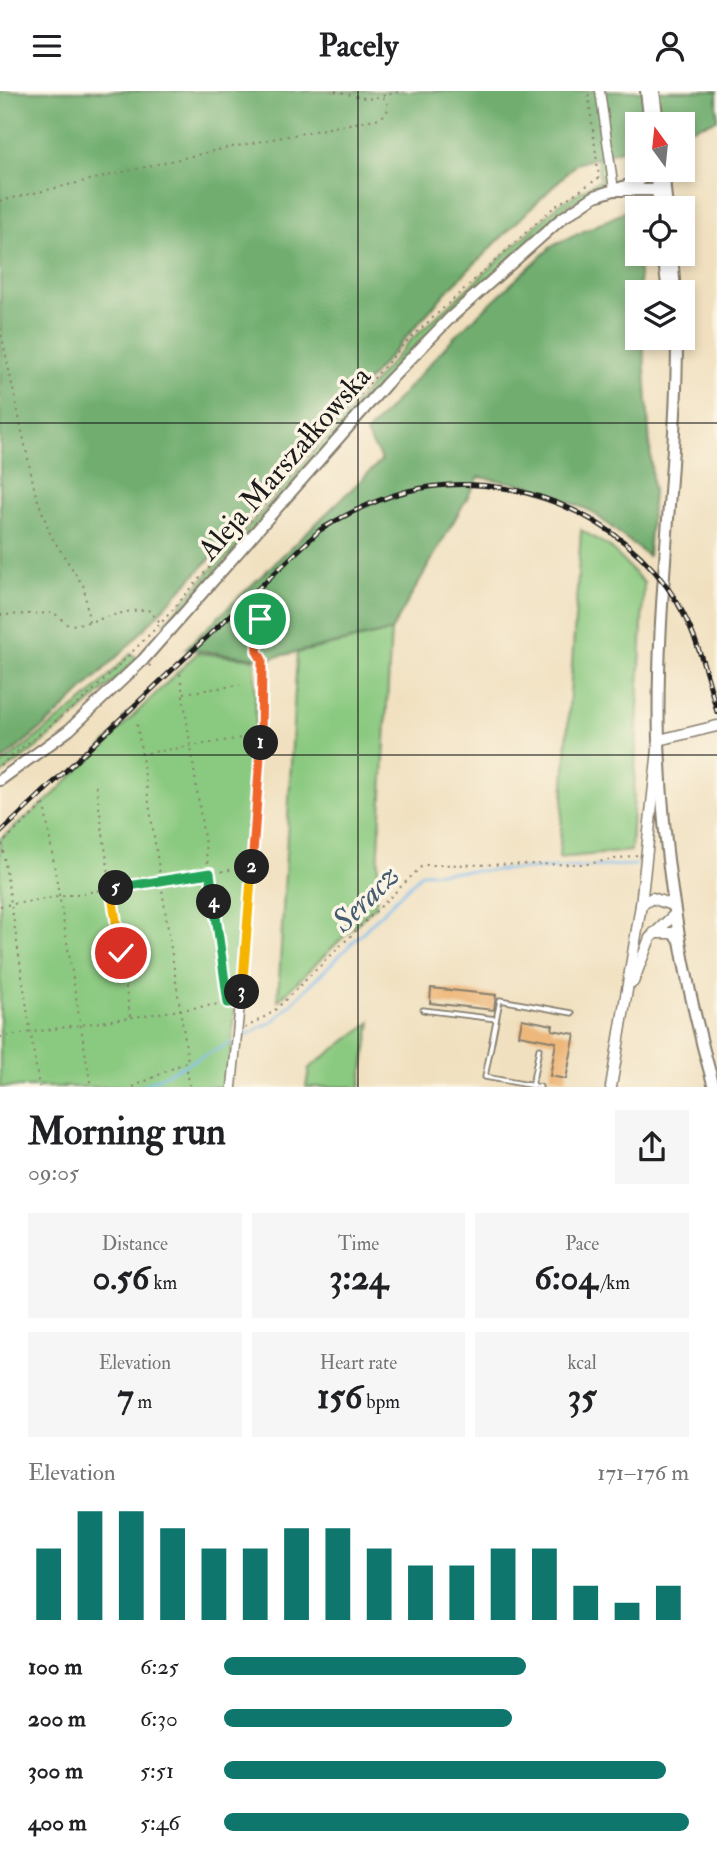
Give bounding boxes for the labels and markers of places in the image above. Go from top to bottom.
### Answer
pin [230,589,290,649]
pin: 1 [244,725,278,761]
pin: 2 [234,849,270,885]
pin: 5 [99,871,134,905]
pin: 4 [196,885,232,919]
pin [91,923,151,983]
pin: 3 [224,975,260,1009]

